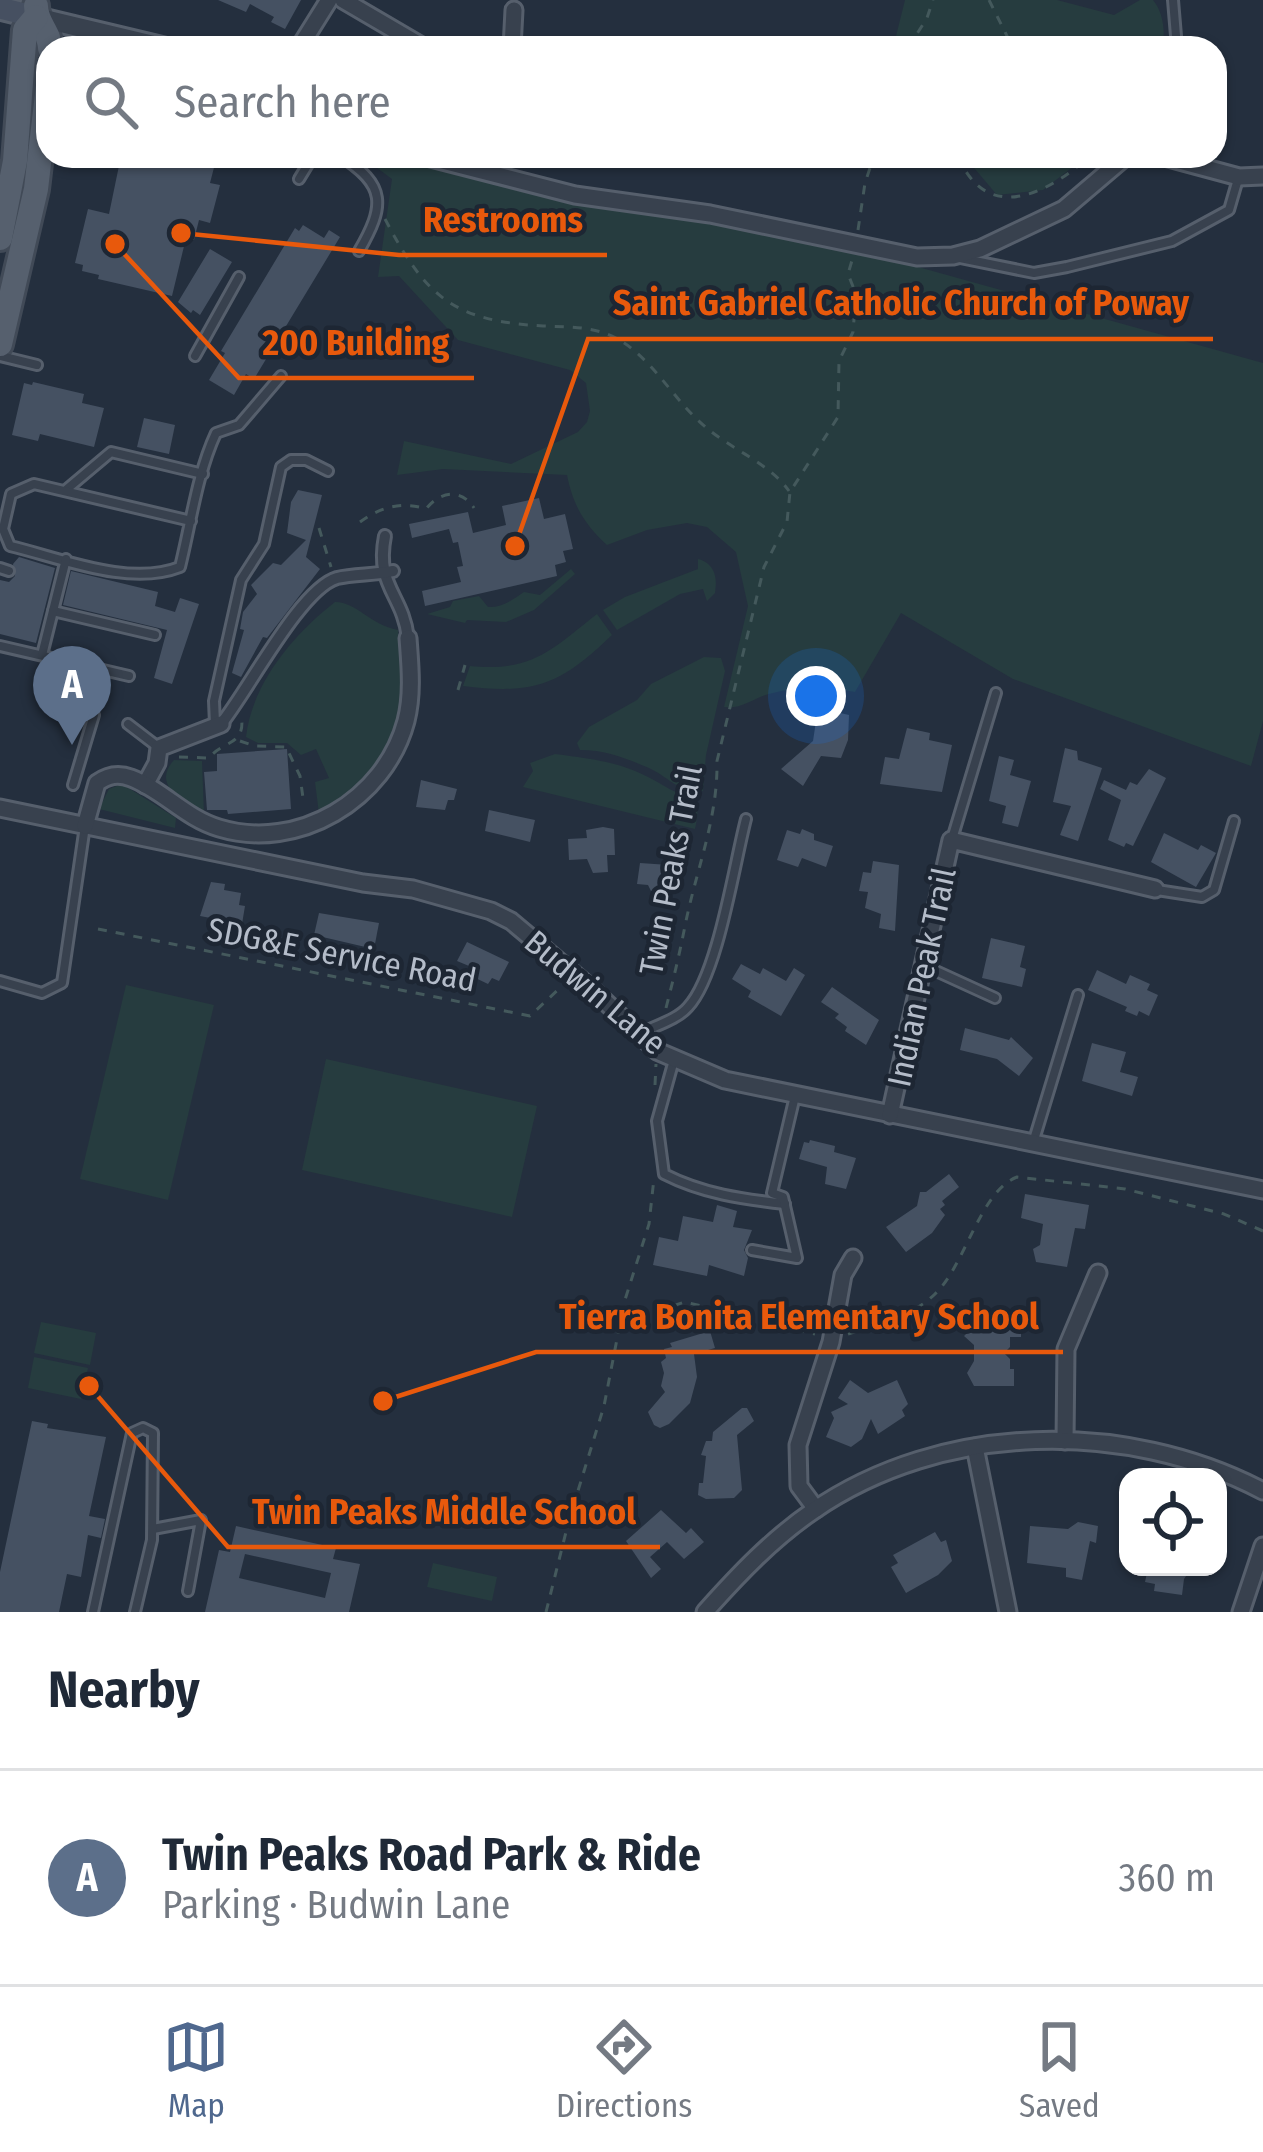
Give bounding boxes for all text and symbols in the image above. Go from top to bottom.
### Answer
search box [36,36,1227,168]
icon: search [78,69,144,135]
text: Search here [174,75,391,129]
callout: Restrooms [399,183,607,255]
text: Restrooms [423,198,583,242]
callout: Saint Gabriel Catholic Church of Poway [588,267,1213,339]
text: Saint Gabriel Catholic Church of Poway [613,281,1190,325]
callout: 200 Building [239,306,474,378]
text: 200 Building [262,321,450,365]
pin: A [33,646,111,745]
your location [786,666,846,726]
street label: Twin Peaks Trail [631,762,711,978]
street label: Indian Peak Trail [879,864,965,1090]
street label: SDG&E Service Road [204,909,480,1001]
street label: Budwin Lane [516,922,674,1063]
callout: Tierra Bonita Elementary School [536,1280,1063,1352]
text: Tierra Bonita Elementary School [559,1295,1039,1339]
map controls [1119,1468,1227,1576]
button: locate [1119,1468,1227,1576]
callout: Twin Peaks Middle School [228,1475,660,1547]
text: Twin Peaks Middle School [252,1490,636,1534]
text: Nearby [48,1659,200,1721]
text: Twin Peaks Road Park & Ride [162,1828,701,1882]
text: A [76,1855,98,1901]
text: 360 m [1119,1855,1215,1901]
text: Parking · Budwin Lane [162,1882,510,1928]
tab: Map [163,2014,229,2126]
tab: Directions [556,2014,692,2126]
tab: Saved [1019,2014,1100,2126]

